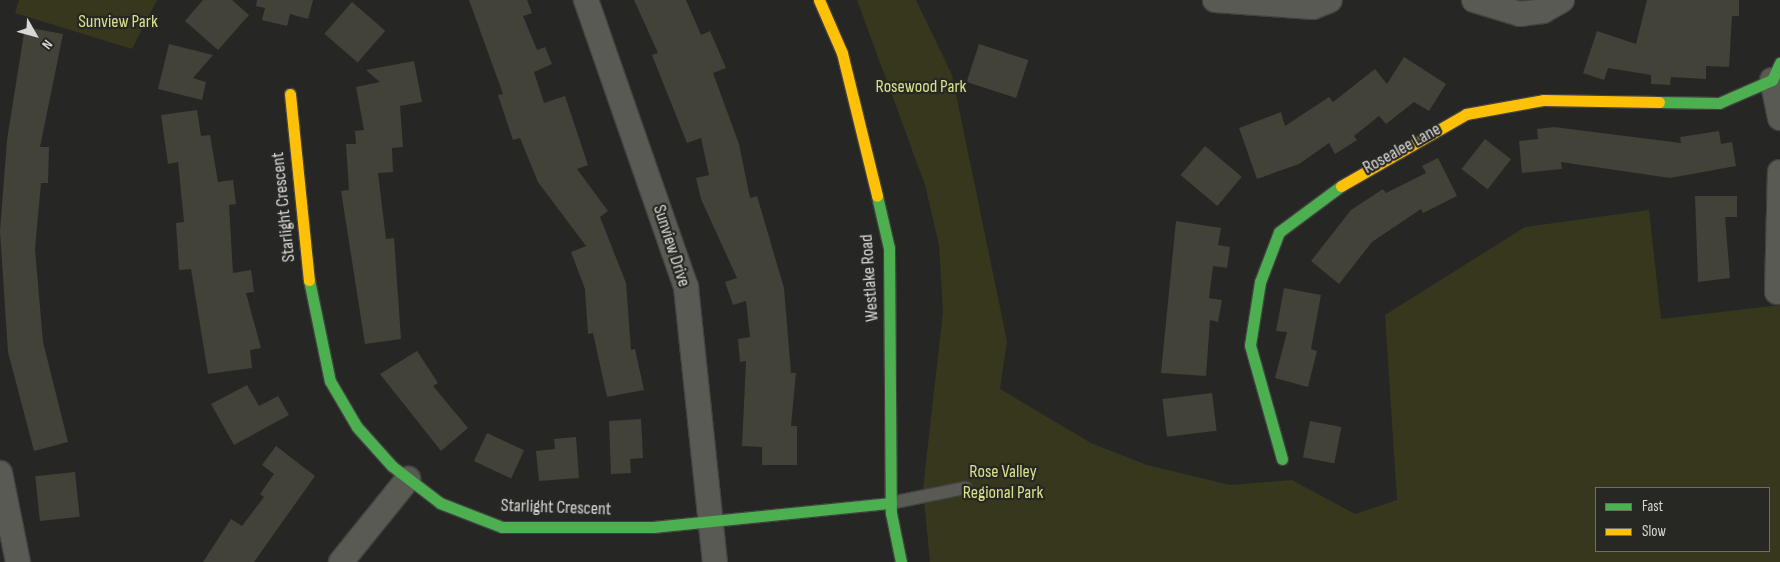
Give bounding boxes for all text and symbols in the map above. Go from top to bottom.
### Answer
north arrow [10,10,60,60]
park label: Sunview Park [78,11,158,33]
text: N [38,36,56,53]
park label: Rosewood Park [876,76,966,98]
street label: Rosealee Lane [1359,119,1445,179]
street label: Starlight Crescent [267,151,301,263]
street label: Sunview Drive [648,202,694,290]
street label: Westlake Road [856,234,884,322]
park label: Rose Valley Regional Park [963,462,1043,504]
legend [1595,487,1770,552]
street label: Starlight Crescent [500,495,612,521]
text: Fast [1642,497,1663,516]
text: Slow [1642,522,1666,541]

